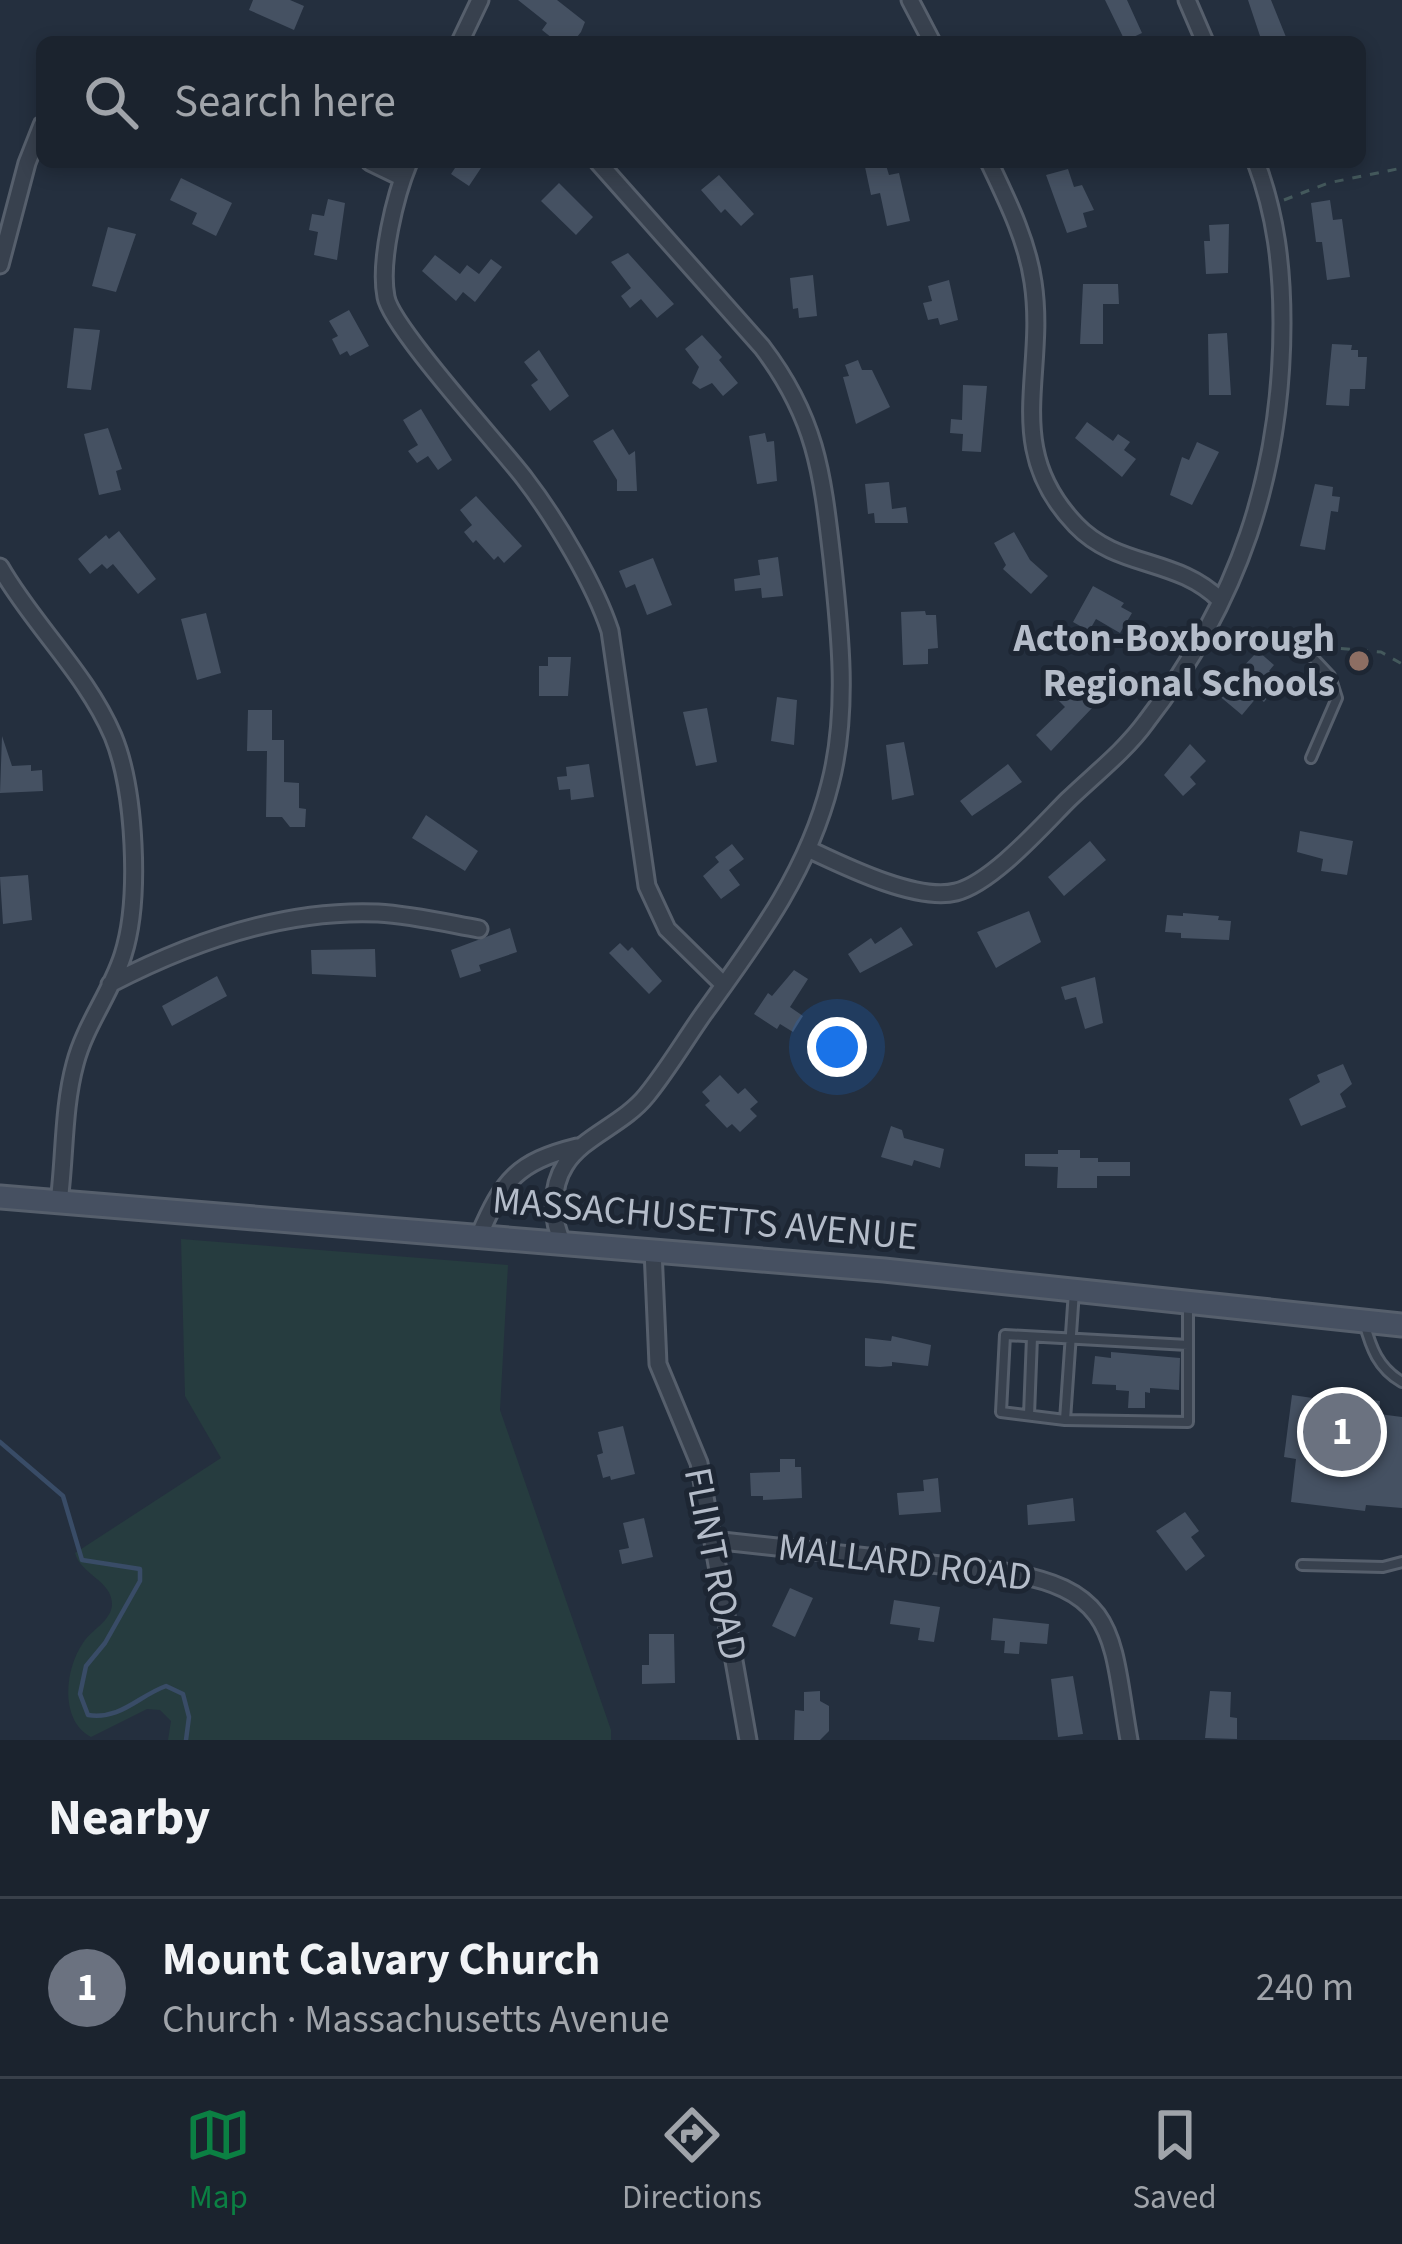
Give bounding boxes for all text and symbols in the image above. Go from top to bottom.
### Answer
search box [36,36,1366,168]
icon: search [78,69,144,135]
text: Search here [174,70,396,134]
place label: Acton-Boxborough Regional Schools [1012,611,1335,712]
marker: Acton-Boxborough Regional Schools [1346,648,1372,674]
your location [807,1017,867,1077]
street label: MASSACHUSETTS AVENUE [490,1173,920,1265]
pin: 1 [1303,1387,1381,1477]
street label: FLINT ROAD [669,1463,761,1665]
street label: MALLARD ROAD [775,1520,1035,1606]
text: Nearby [48,1782,210,1854]
text: Mount Calvary Church [162,1928,600,1992]
text: 1 [77,1960,97,2016]
text: 240 m [1256,1960,1354,2016]
text: Church · Massachusetts Avenue [162,1992,670,2048]
tab: Map [185,2102,251,2221]
tab: Directions [622,2102,762,2221]
tab: Saved [1132,2102,1217,2221]

